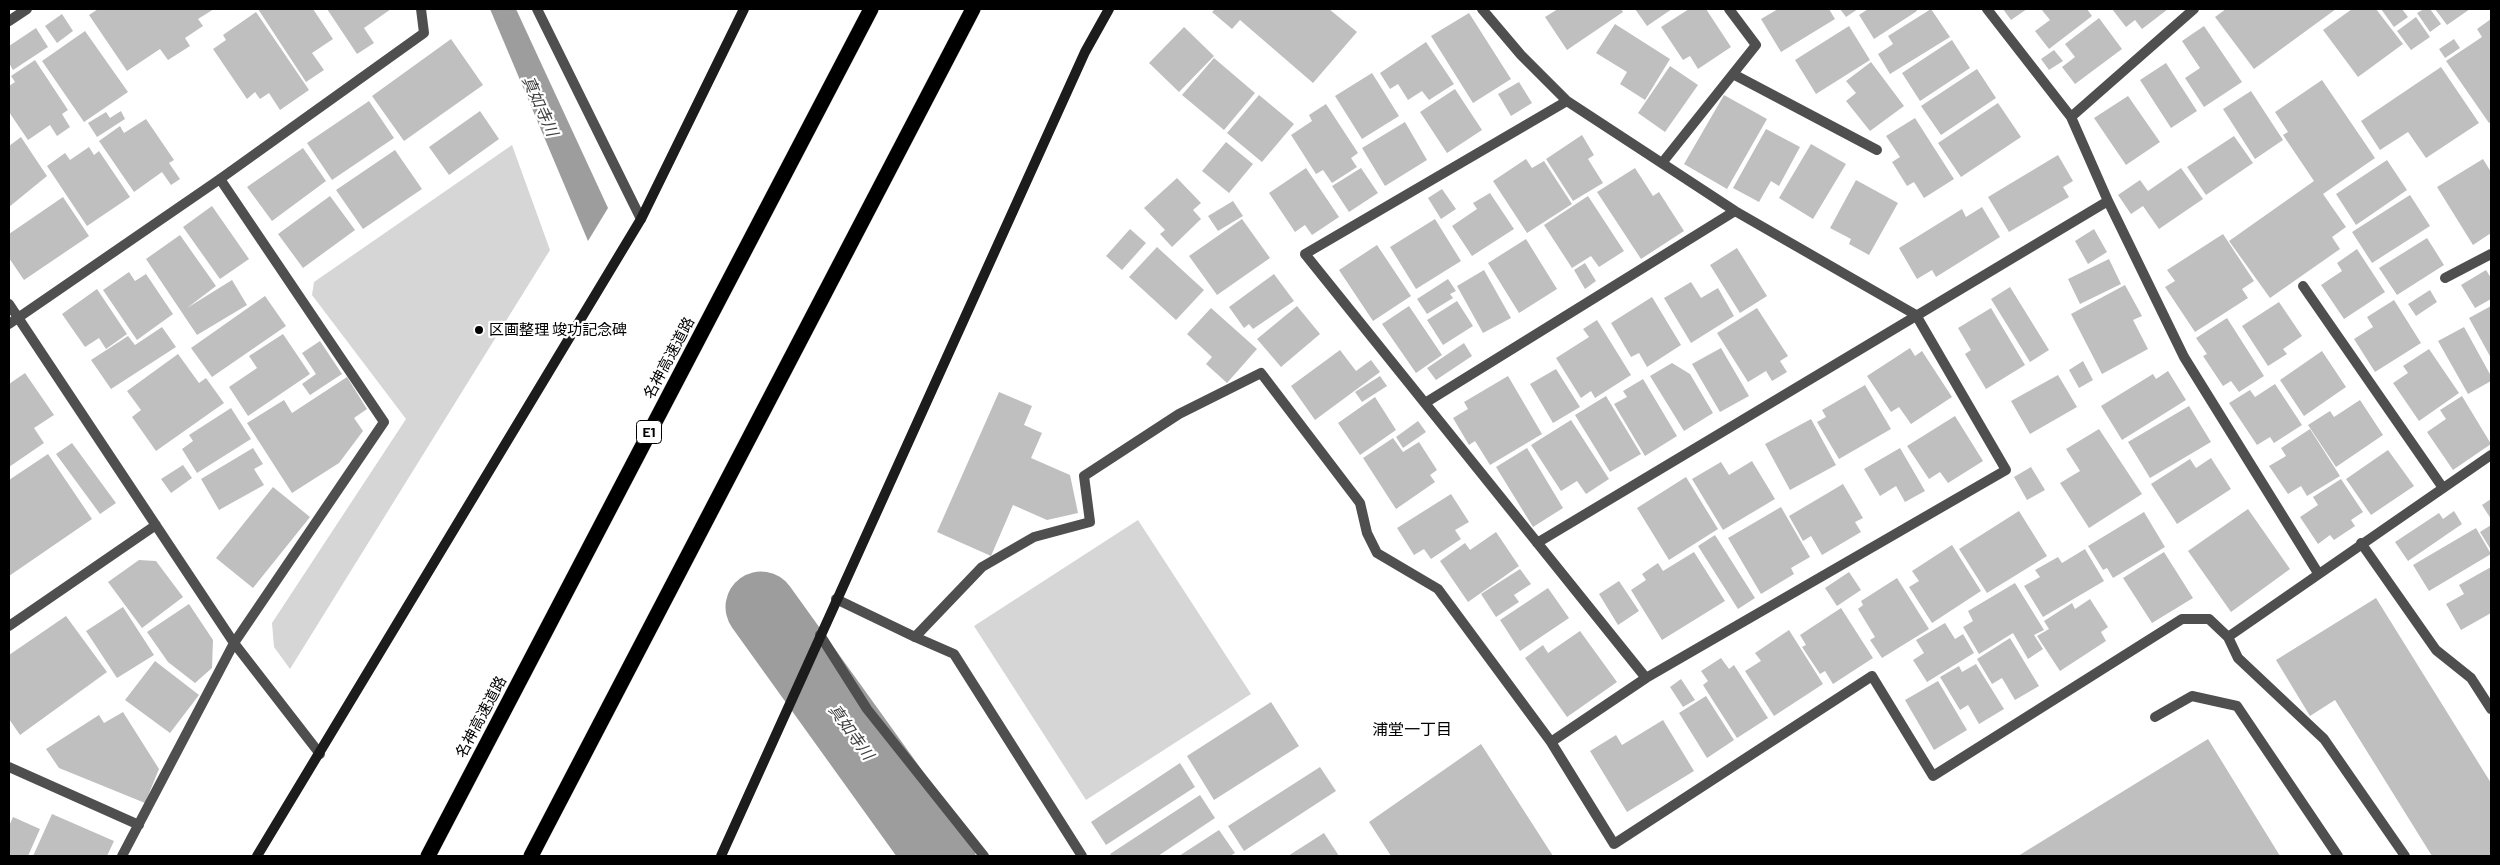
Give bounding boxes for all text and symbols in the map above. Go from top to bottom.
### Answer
water label: 真如寺川 [518,73,562,139]
street label: 名神高速道路 [640,314,698,402]
place label: 区画整理 竣功記念碑 [489,321,627,339]
marker: 区画整理 竣功記念碑 [473,324,485,336]
road number: E1 [636,421,662,444]
street label: 名神高速道路 [452,673,510,761]
water label: 真如寺川 [824,700,878,764]
district label: 浦堂一丁目 [1372,720,1452,740]

